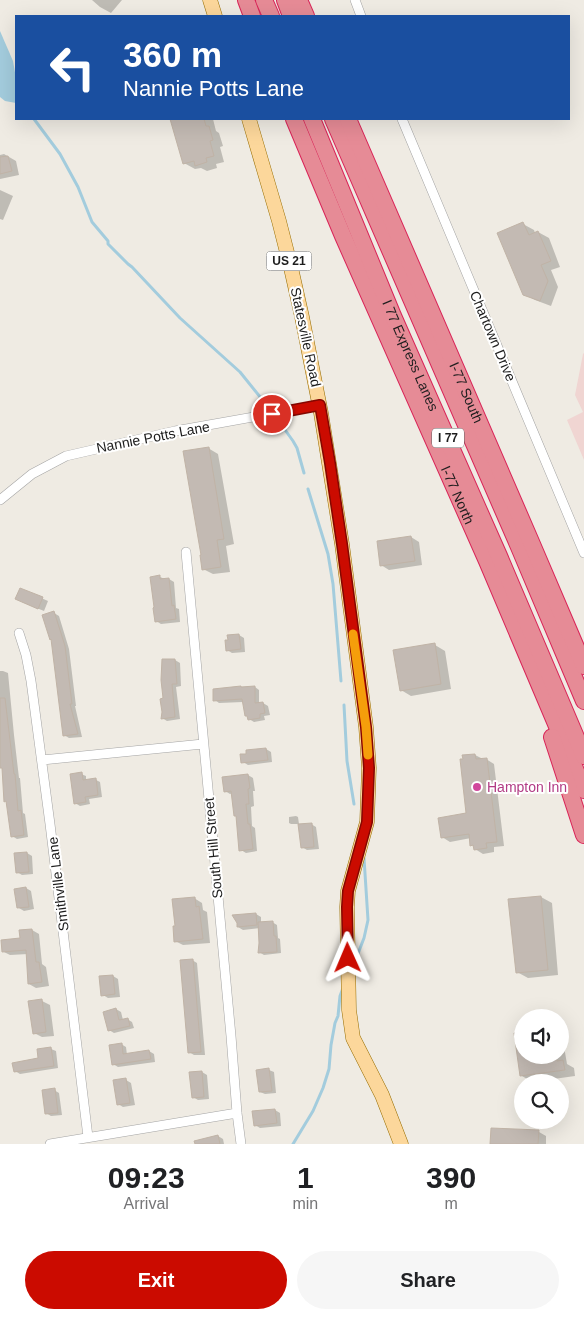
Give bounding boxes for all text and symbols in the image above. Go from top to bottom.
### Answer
icon: left [40,35,105,100]
text: 360 m [123,35,222,74]
text: Nannie Potts Lane [123,76,304,101]
road number: US 21 [266,252,312,270]
street label: Statesville Road [288,286,324,388]
street label: Chartown Drive [467,288,519,384]
street label: I 77 Express Lanes [379,297,442,413]
street label: I-77 South [446,360,487,425]
pin [251,393,293,435]
icon: arrive [258,400,286,428]
street label: Nannie Potts Lane [95,418,211,456]
road number: I 77 [432,428,464,448]
street label: I-77 North [438,463,478,527]
place label: Hampton Inn [487,779,567,795]
marker: Hampton Inn [471,781,483,793]
street label: South Hill Street [201,797,225,899]
street label: Smithville Lane [44,836,72,932]
position arrow [321,931,373,983]
map controls [514,1009,569,1129]
button: sound [514,1009,569,1064]
button: search [514,1074,569,1129]
text: 09:23 [108,1161,185,1194]
text: 1 [297,1161,314,1194]
text: 390 [426,1161,476,1194]
text: Arrival [124,1195,169,1212]
text: min [292,1195,318,1212]
text: m [444,1195,458,1212]
button: Exit [25,1251,287,1309]
button: Share [297,1251,559,1309]

